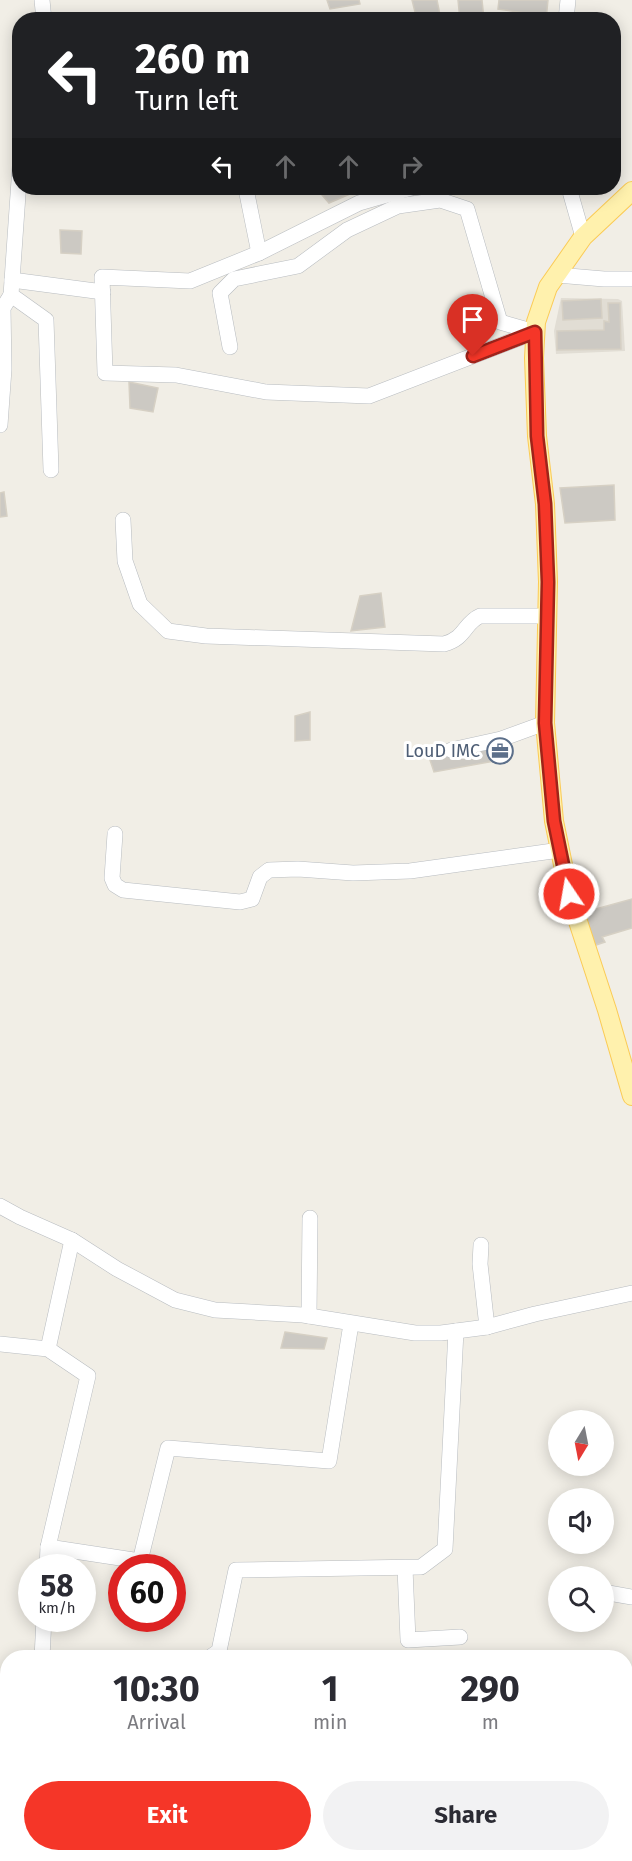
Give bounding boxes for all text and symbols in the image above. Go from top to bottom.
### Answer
text: 260 m [135,34,250,84]
icon: left [36,36,114,114]
text: Turn left [135,85,238,117]
icon: left [206,150,239,183]
icon: ahead [269,150,302,183]
icon: ahead [332,150,365,183]
icon: right [395,150,428,183]
pin [447,294,498,356]
icon: arrive [456,303,489,336]
office icon: LouD IMC [485,736,515,766]
place label: LouD IMC [405,740,480,762]
position arrow [537,862,601,926]
north arrow [548,1410,614,1476]
map controls [548,1410,614,1632]
button: sound [548,1488,614,1554]
speed limit sign: 60 [108,1554,186,1632]
button: search [548,1566,614,1632]
text: 58 [40,1568,74,1604]
text: km/h [38,1599,76,1617]
text: 10:30 [113,1667,200,1711]
text: 1 [322,1667,339,1711]
text: 290 [460,1667,520,1711]
text: Arrival [127,1710,186,1734]
text: min [313,1710,347,1734]
text: m [482,1710,499,1734]
button: Exit [24,1781,311,1850]
button: Share [323,1781,609,1850]

